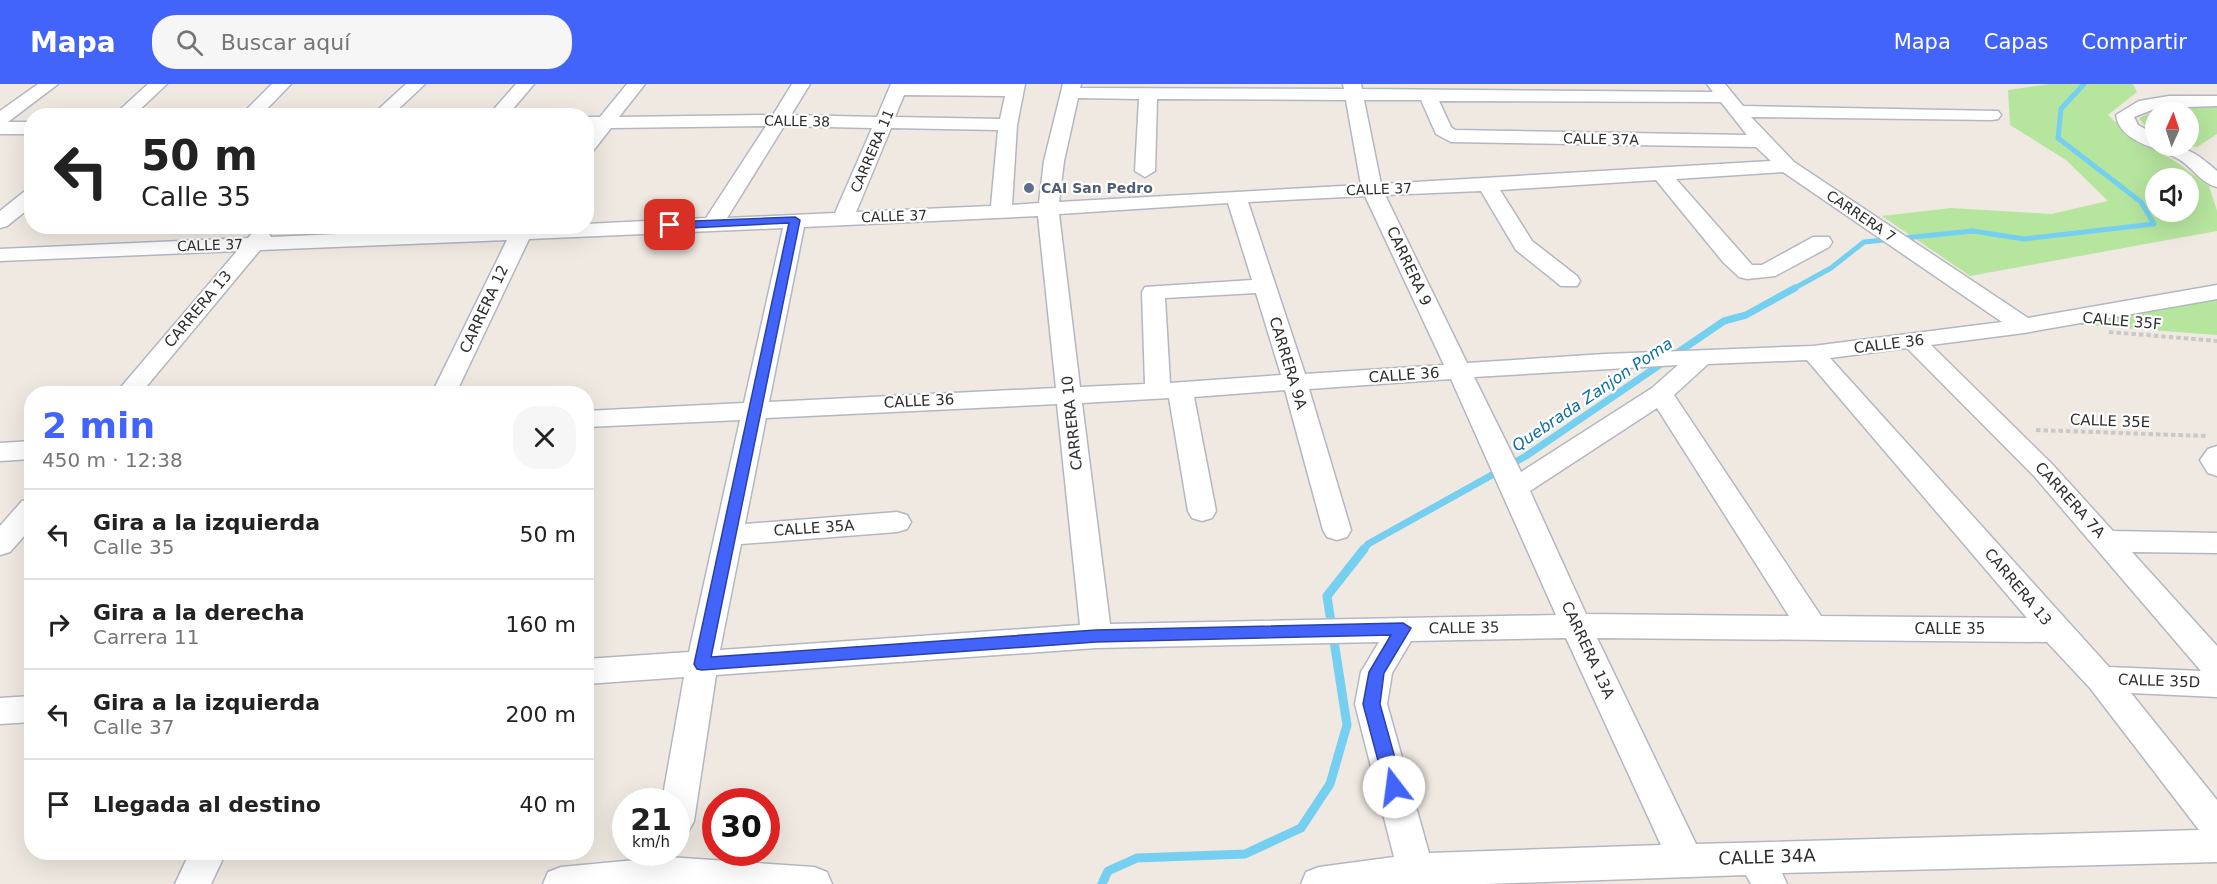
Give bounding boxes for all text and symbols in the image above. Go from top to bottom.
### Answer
search box [152,15,572,69]
text: Mapa [30,26,116,59]
icon: search [173,26,206,59]
text: Buscar aquí [221,30,350,55]
text: Mapa [1894,30,1951,54]
text: Capas [1984,30,2048,54]
text: Compartir [2081,30,2187,54]
north arrow [2145,102,2199,156]
map controls [2145,102,2199,222]
street label: CARRERA 11 [847,107,897,195]
street label: CALLE 38 [764,112,830,130]
street label: CALLE 37A [1563,130,1639,148]
text: 50 m [141,131,258,180]
icon: left [42,132,120,210]
button: sound [2145,168,2199,222]
place label: CAI San Pedro [1041,180,1153,196]
street label: CALLE 37 [1346,180,1412,198]
text: Calle 35 [141,181,251,212]
marker: CAI San Pedro [1022,181,1036,195]
street label: CARRERA 7 [1823,187,1899,245]
pin [644,199,695,250]
street label: CALLE 37 [861,207,927,225]
icon: arrive [653,208,686,241]
street label: CARRERA 9 [1383,223,1435,309]
street label: CALLE 37 [177,236,243,254]
street label: CARRERA 12 [456,262,512,356]
street label: CARRERA 13 [161,267,235,351]
street label: CALLE 35F [2082,309,2162,333]
street label: CARRERA 9A [1265,315,1311,412]
street label: CALLE 36 [1853,331,1925,357]
water label: Quebrada Zanjon Poma [1508,334,1676,455]
street label: CALLE 36 [1368,364,1440,386]
street label: CARRERA 10 [1058,375,1086,471]
street label: CALLE 36 [883,390,955,412]
text: 2 min [42,405,155,446]
button: close [513,406,576,469]
street label: CALLE 35E [2070,411,2150,431]
text: 450 m · 12:38 [42,448,183,472]
street label: CARRERA 7A [2031,458,2109,542]
text: Gira a la izquierda [93,510,320,535]
street label: CALLE 35A [773,516,856,540]
icon: left [42,518,75,551]
text: 50 m [520,522,576,547]
text: Calle 35 [93,535,174,559]
street label: CARRERA 13 [1981,545,2055,629]
street label: CARRERA 13A [1558,599,1619,702]
text: Gira a la derecha [93,600,305,625]
icon: right [42,608,75,641]
text: 160 m [506,612,576,637]
street label: CALLE 35 [1428,618,1500,638]
street label: CALLE 35 [1915,620,1985,638]
text: Carrera 11 [93,625,199,649]
street label: CALLE 35D [2118,671,2200,691]
text: Gira a la izquierda [93,690,320,715]
icon: left [42,698,75,731]
text: 200 m [506,702,576,727]
text: Calle 37 [93,715,174,739]
position arrow [1362,755,1426,819]
icon: arrive [42,788,75,821]
speed limit sign: 30 [702,788,780,866]
text: Llegada al destino [93,792,321,817]
text: 40 m [520,792,576,817]
text: 21 [630,802,672,837]
text: km/h [632,833,670,851]
street label: CALLE 34A [1718,844,1817,869]

